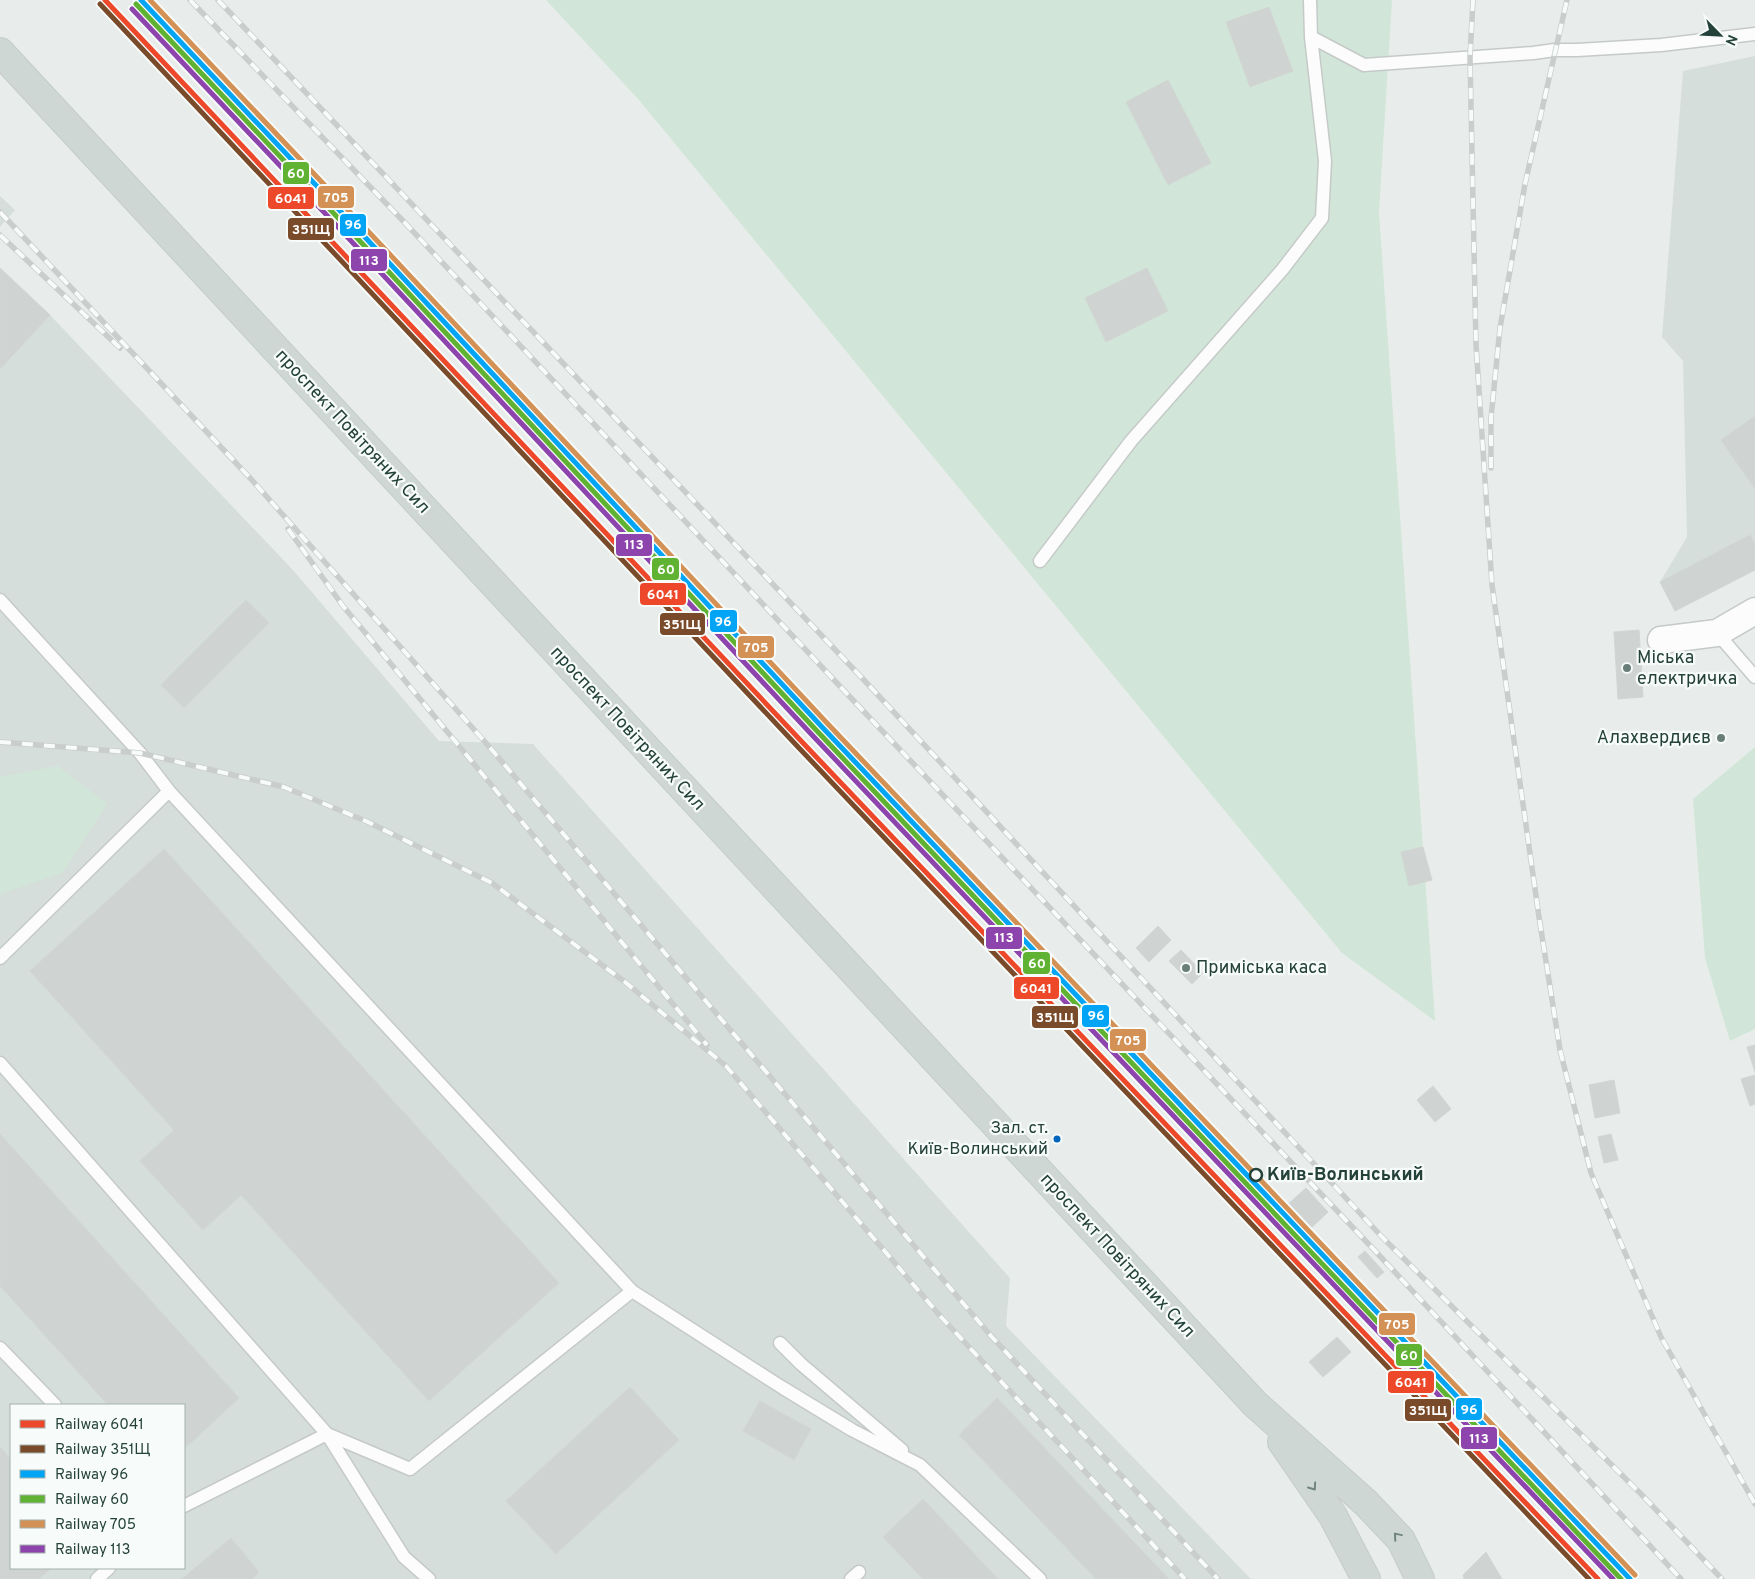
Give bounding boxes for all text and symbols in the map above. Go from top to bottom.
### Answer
north arrow [1695,10,1745,60]
text: N [1721,32,1740,48]
line badge: 60 [282,161,310,185]
text: 60 [287,166,305,183]
line badge: 705 [317,185,355,209]
line badge: 6041 [267,186,315,210]
text: 705 [323,190,349,207]
text: 6041 [275,191,307,208]
line badge: 96 [339,213,367,237]
line badge: 351Щ [287,217,335,241]
text: 96 [344,217,362,234]
text: 351Щ [292,222,330,239]
line badge: 113 [350,248,388,272]
text: 113 [359,253,379,270]
street label: проспект Повітряних Сил [270,345,434,519]
line badge: 113 [615,533,653,557]
text: 113 [624,537,644,554]
line badge: 60 [651,557,680,581]
text: 60 [657,562,675,579]
line badge: 6041 [639,582,687,606]
text: 6041 [647,587,679,604]
line badge: 96 [709,609,738,633]
line badge: 351Щ [659,612,706,636]
text: 96 [714,614,732,631]
text: 351Щ [663,617,701,634]
line badge: 705 [737,635,775,659]
text: 705 [743,640,769,657]
street label: проспект Повітряних Сил [545,642,709,816]
place label: Міська електричка [1637,647,1737,691]
marker: Міська електричка [1621,662,1633,674]
place label: Алахвердиєв [1597,727,1711,750]
marker: Алахвердиєв [1715,732,1727,744]
line badge: 113 [985,926,1023,950]
text: 113 [994,930,1014,947]
line badge: 60 [1022,951,1051,975]
text: 60 [1028,956,1046,973]
place label: Приміська каса [1196,957,1327,980]
marker: Приміська каса [1180,962,1192,974]
line badge: 6041 [1013,976,1060,1000]
text: 6041 [1020,981,1052,998]
line badge: 96 [1081,1004,1110,1028]
line badge: 351Щ [1031,1005,1079,1029]
text: 96 [1087,1008,1105,1025]
text: 351Щ [1036,1010,1074,1027]
line badge: 705 [1109,1028,1147,1052]
text: 705 [1115,1033,1141,1050]
place label: Зал. ст. Київ-Волинський [908,1118,1048,1161]
marker: Зал. ст. Київ-Волинський [1052,1134,1062,1144]
place label: Київ-Волинський [1267,1164,1424,1187]
marker: Київ-Волинський [1249,1168,1263,1182]
street label: проспект Повітряних Сил [1035,1169,1199,1343]
line badge: 705 [1378,1312,1416,1336]
text: 705 [1384,1317,1410,1334]
line badge: 60 [1395,1343,1423,1367]
text: 60 [1400,1348,1418,1365]
line badge: 6041 [1387,1370,1435,1394]
text: 6041 [1395,1375,1427,1392]
line badge: 96 [1455,1397,1483,1421]
line badge: 351Щ [1404,1398,1452,1422]
text: 96 [1460,1402,1478,1419]
text: 351Щ [1409,1403,1447,1420]
legend [10,1404,185,1569]
text: Railway 6041 [55,1416,144,1435]
line badge: 113 [1460,1426,1498,1450]
text: 113 [1469,1431,1489,1448]
text: Railway 351Щ [55,1441,151,1460]
text: Railway 96 [55,1466,128,1485]
one-way arrow [1307,1481,1316,1491]
text: Railway 60 [55,1491,129,1510]
text: Railway 705 [55,1516,136,1535]
one-way arrow [1394,1533,1403,1542]
text: Railway 113 [55,1541,131,1560]

